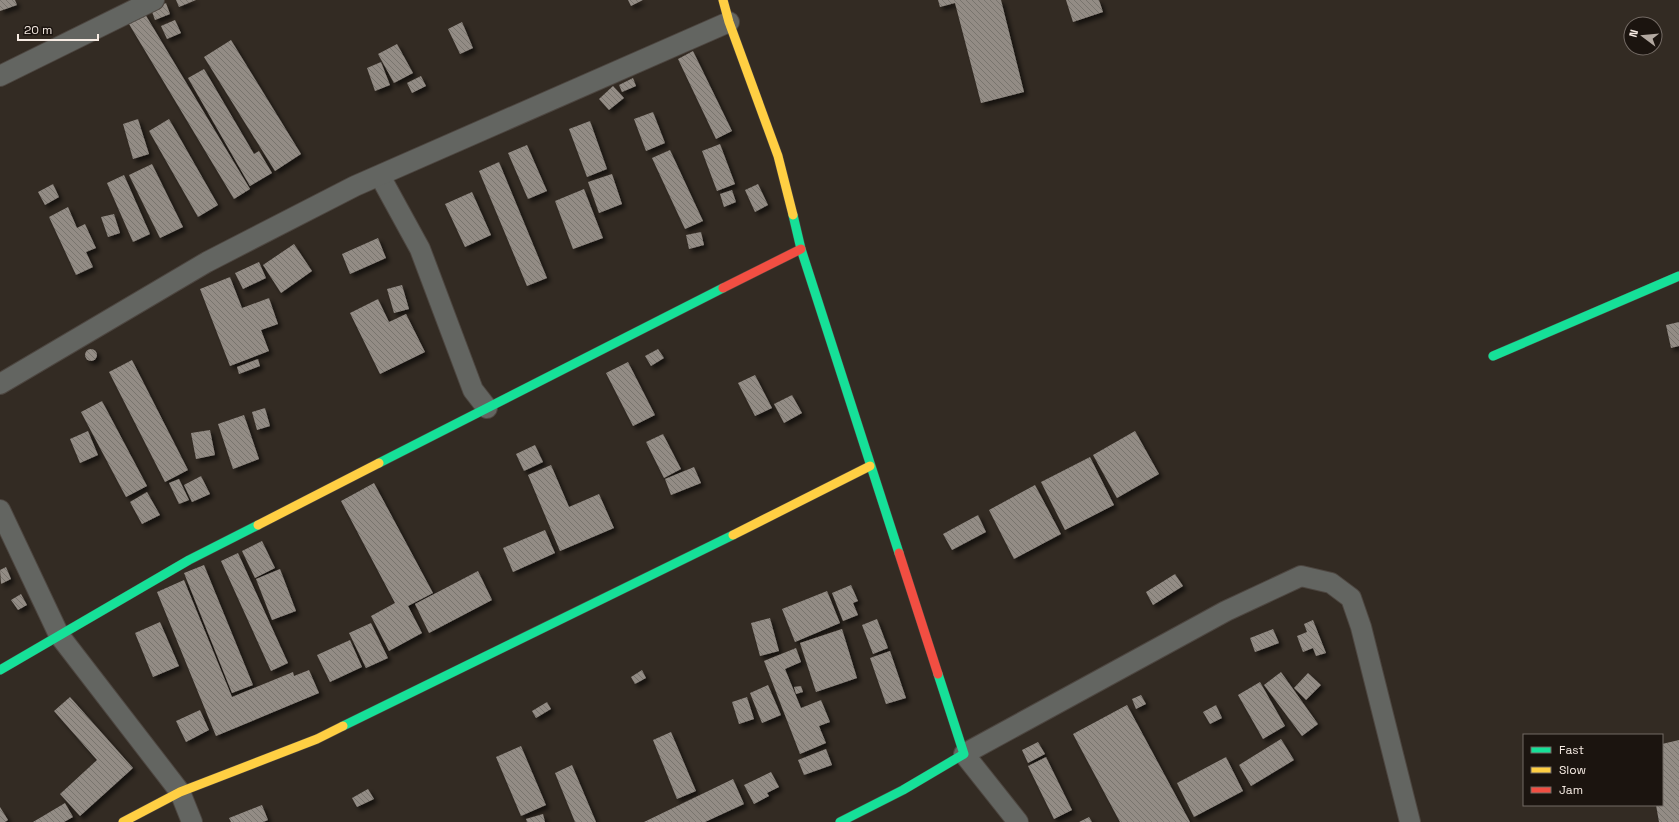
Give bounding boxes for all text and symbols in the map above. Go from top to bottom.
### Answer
scale bar [18,16,98,42]
north arrow [1623,16,1663,56]
text: 20 m [24,22,52,38]
text: N [1626,28,1641,39]
legend [1523,734,1663,806]
text: Fast [1559,742,1584,758]
text: Slow [1559,762,1586,778]
text: Jam [1559,782,1583,798]

